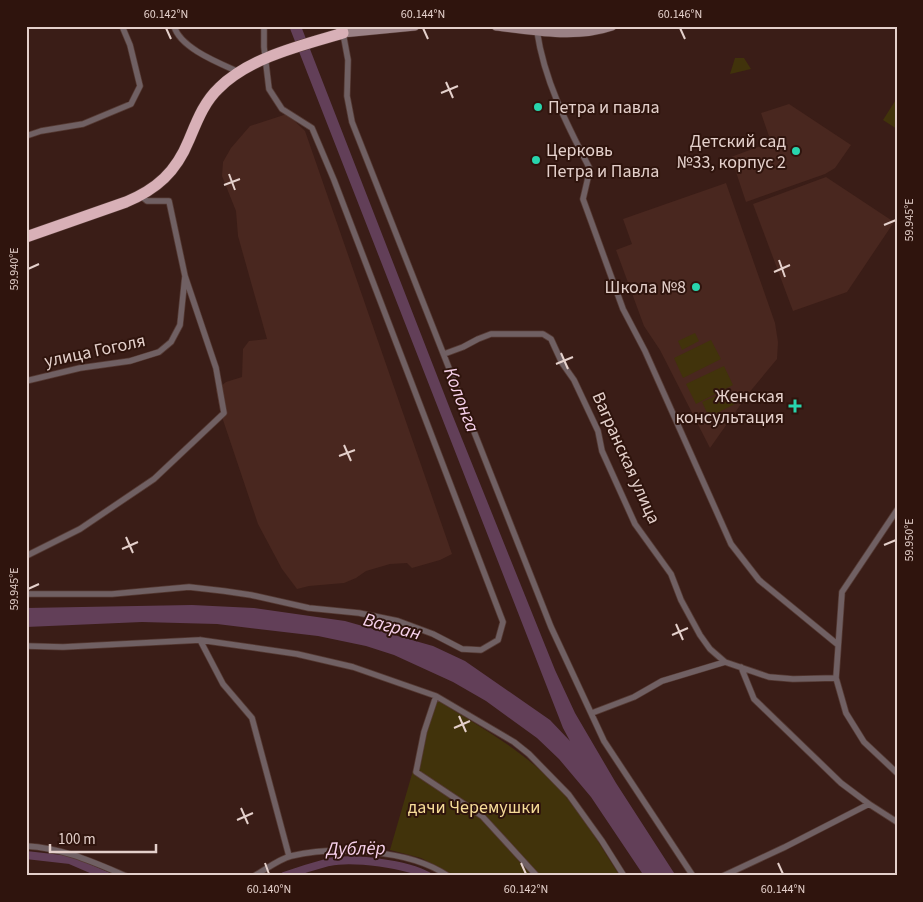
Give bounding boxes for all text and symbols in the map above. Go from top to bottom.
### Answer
text: 60.142°N [144,6,188,23]
text: 60.144°N [401,6,445,23]
text: 60.146°N [658,6,702,23]
place label: Петра и павла [548,95,660,120]
marker: Петра и павла [532,101,544,113]
place label: Детский сад №33, корпус 2 [677,129,786,175]
place label: Церковь Петра и Павла [546,138,659,184]
marker: Детский сад №33, корпус 2 [790,145,802,157]
marker: Церковь Петра и Павла [530,154,542,166]
text: 59.945°E [901,198,918,242]
text: 59.940°E [6,247,23,291]
place label: Школа №8 [605,275,686,300]
marker: Школа №8 [690,281,702,293]
street label: улица Гоголя [42,328,148,374]
water label: Колонга [436,364,486,436]
place label: Женская консультация [675,384,784,430]
street label: Вагранская улица [586,388,666,528]
marker: Женская консультация [788,399,802,413]
text: 59.950°E [901,518,918,562]
text: 59.945°E [6,567,23,611]
water label: Вагран [360,606,424,648]
park label: дачи Черемушки [408,795,540,820]
scale bar [50,822,156,854]
text: 100 m [58,829,96,850]
water label: Дублёр [325,835,386,863]
text: 60.140°N [247,881,291,898]
text: 60.142°N [504,881,548,898]
text: 60.144°N [761,881,805,898]

